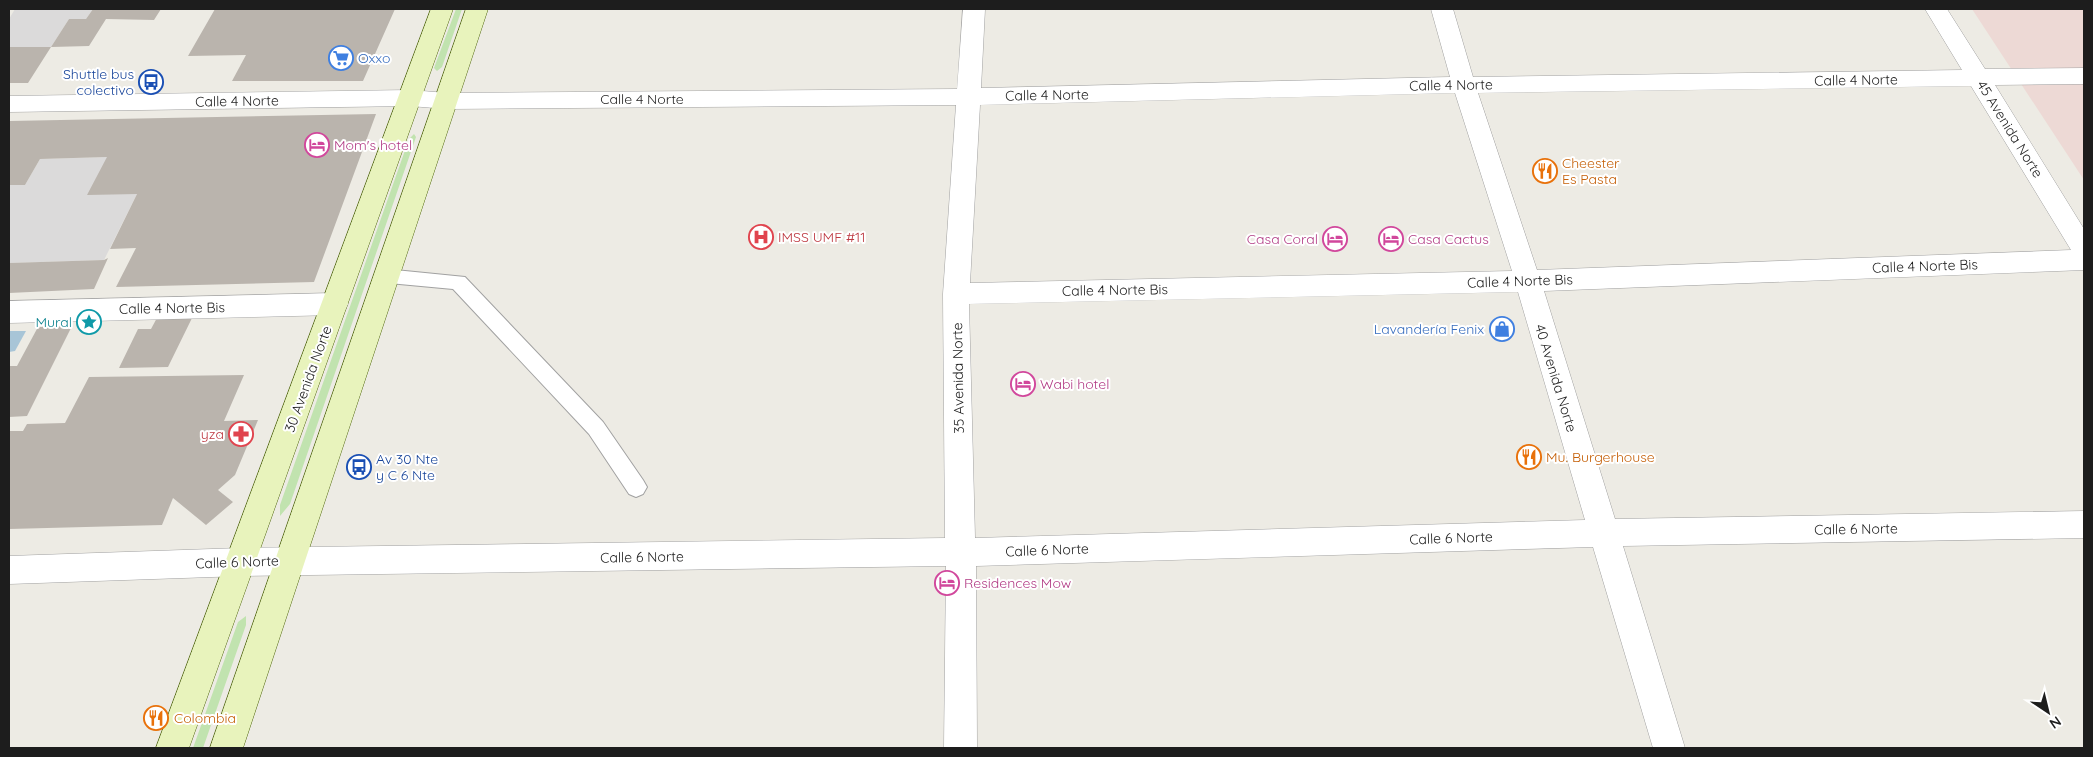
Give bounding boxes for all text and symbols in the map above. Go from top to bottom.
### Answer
supermarket icon: Oxxo [328,45,354,71]
place label: Oxxo [358,49,390,67]
place label: Shuttle bus colectivo [63,65,134,99]
bus stop icon: Shuttle bus colectivo [138,69,164,95]
street label: Calle 4 Norte [1814,70,1898,90]
street label: Calle 4 Norte [1409,75,1493,95]
street label: 45 Avenida Norte [1973,77,2047,181]
street label: Calle 4 Norte [1005,85,1089,105]
street label: Calle 4 Norte [600,90,684,108]
street label: Calle 4 Norte [195,91,279,111]
hotel icon: Mom's hotel [304,132,330,158]
place label: Mom's hotel [334,136,412,154]
place label: Cheester Es Pasta [1562,154,1620,188]
restaurant icon: Cheester Es Pasta [1532,158,1558,184]
hospital icon: IMSS UMF #11 [748,224,774,250]
hotel icon: Casa Coral [1322,226,1348,252]
hotel icon: Casa Cactus [1378,226,1404,252]
place label: IMSS UMF #11 [778,228,865,246]
place label: Casa Coral [1247,230,1318,248]
place label: Casa Cactus [1408,230,1489,248]
street label: Calle 4 Norte Bis [1872,255,1978,277]
street label: Calle 4 Norte Bis [1467,270,1573,292]
street label: Calle 4 Norte Bis [1062,280,1168,300]
street label: Calle 4 Norte Bis [119,298,225,318]
place icon: Mural [76,309,102,335]
place label: Mural [36,313,72,331]
shop icon: Lavandería Fenix [1489,316,1515,342]
place label: Lavandería Fenix [1374,320,1484,338]
street label: 35 Avenida Norte [948,322,968,434]
street label: 40 Avenida Norte [1531,322,1581,434]
street label: 30 Avenida Norte [280,323,336,435]
hotel icon: Wabi hotel [1010,371,1036,397]
place label: Wabi hotel [1040,375,1109,393]
pharmacy icon: yza [228,421,254,447]
place label: yza [201,425,224,443]
restaurant icon: Mu. Burgerhouse [1516,444,1542,470]
place label: Mu. Burgerhouse [1546,448,1655,466]
place label: Av 30 Nte y C 6 Nte [376,450,438,484]
bus stop icon: Av 30 Nte y C 6 Nte [346,454,372,480]
street label: Calle 6 Norte [1814,519,1898,539]
street label: Calle 6 Norte [1409,528,1493,548]
street label: Calle 6 Norte [1005,540,1089,560]
street label: Calle 6 Norte [600,547,684,567]
street label: Calle 6 Norte [195,552,279,572]
hotel icon: Residences Mow [934,570,960,596]
place label: Residences Mow [964,574,1072,592]
north arrow [2023,687,2073,737]
restaurant icon: Colombia [143,705,169,731]
place label: Colombia [174,709,236,727]
text: N [2046,712,2065,733]

